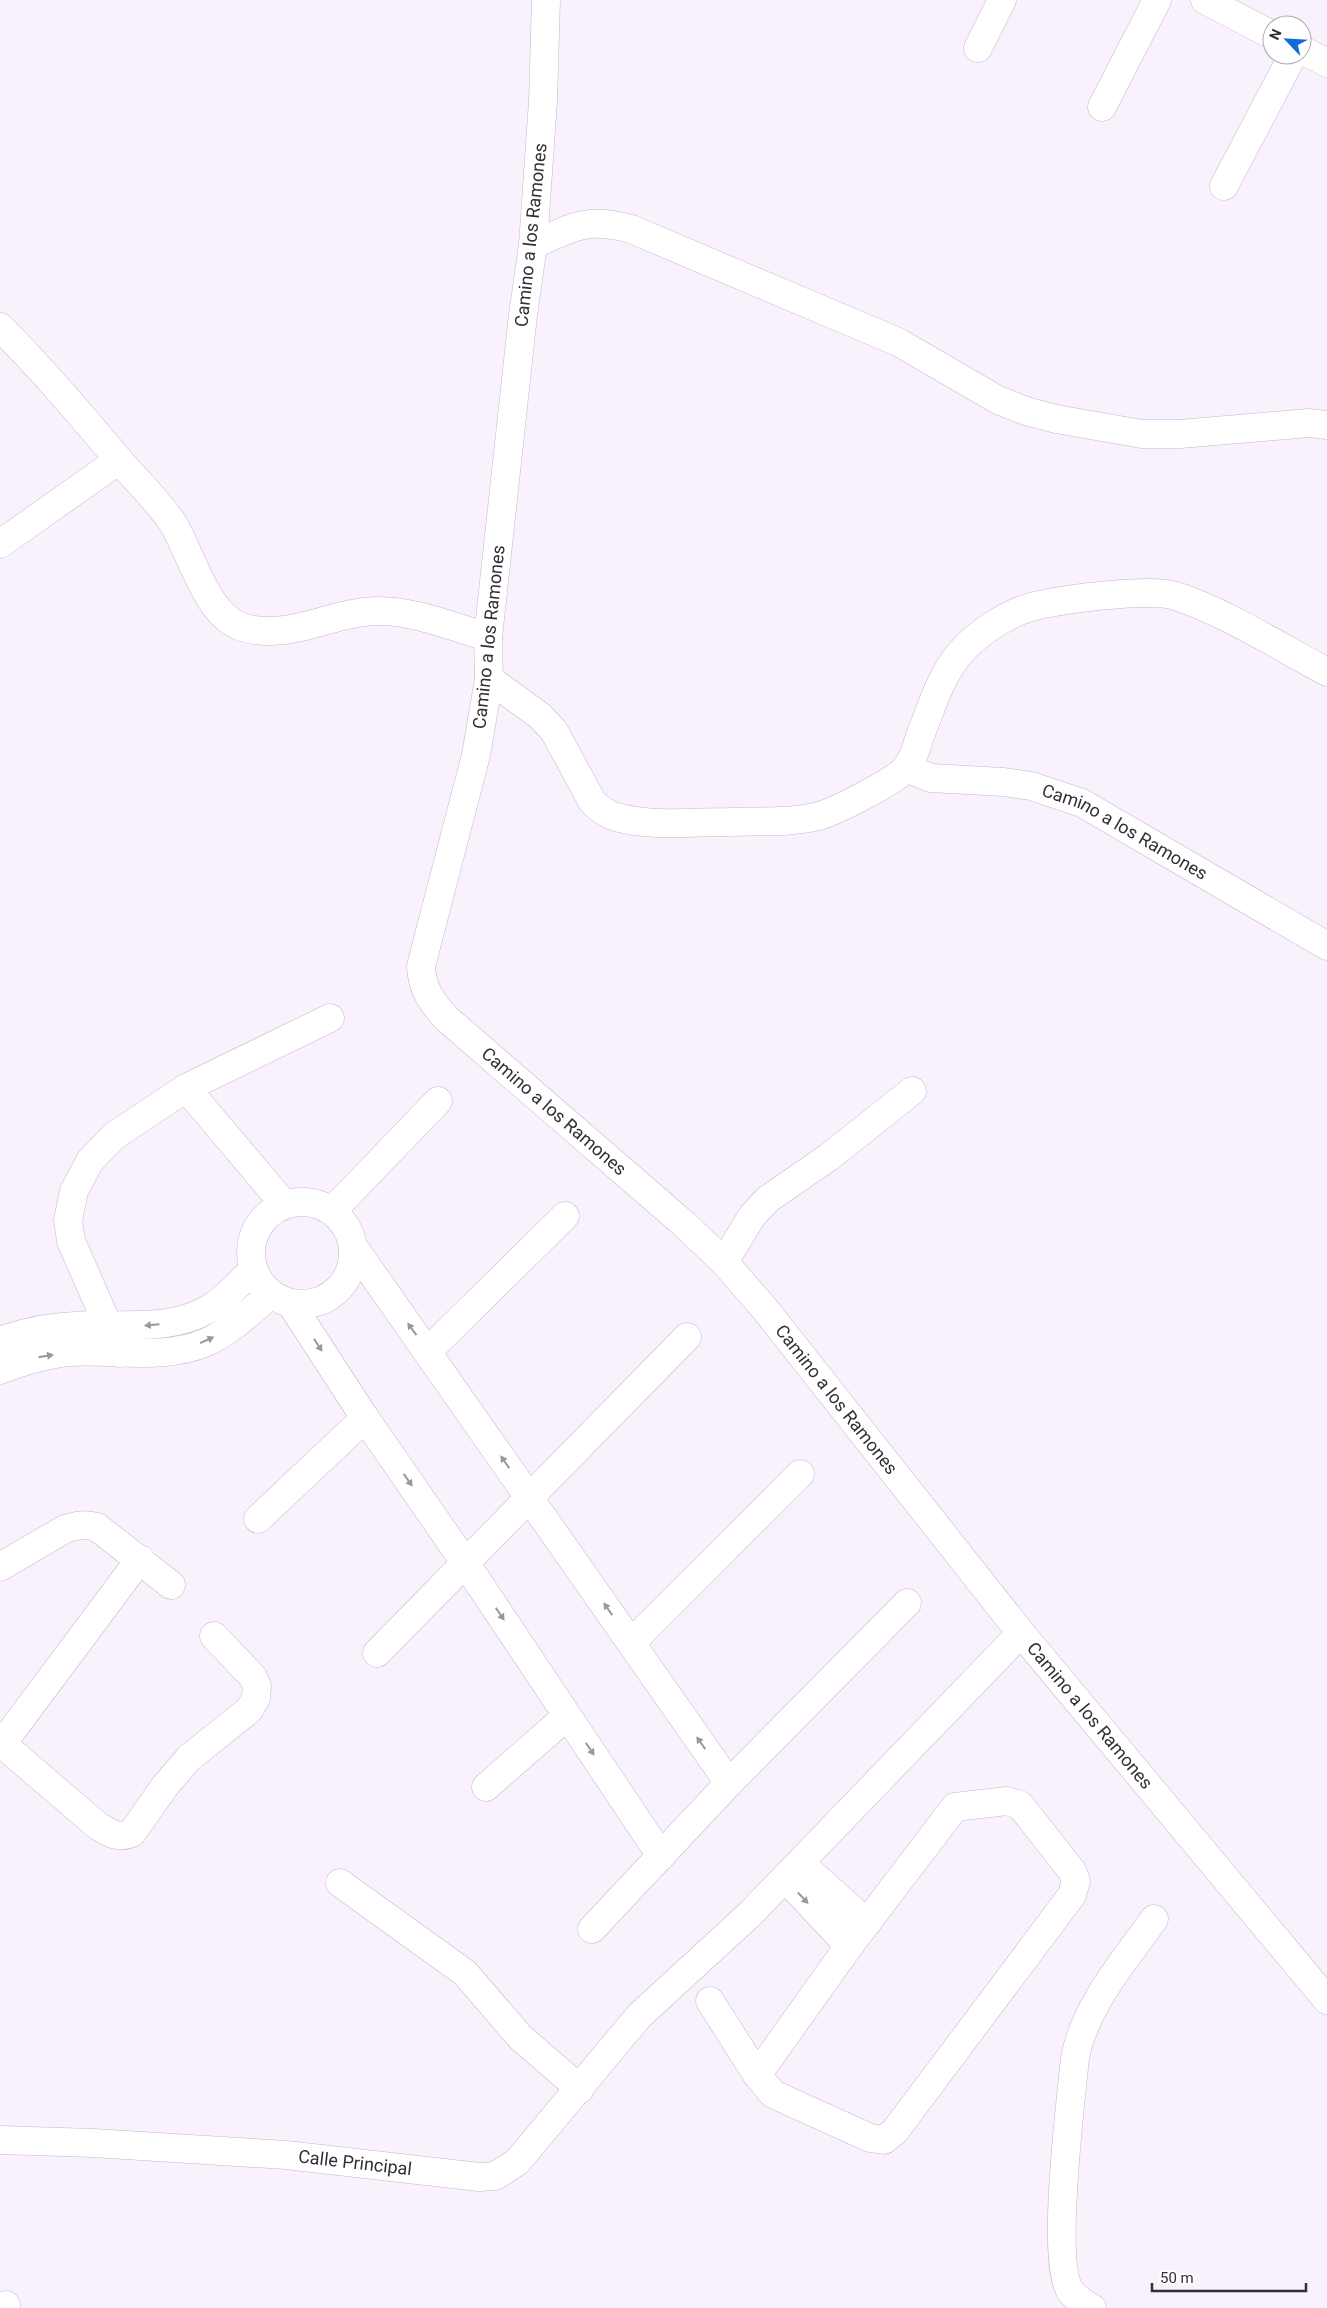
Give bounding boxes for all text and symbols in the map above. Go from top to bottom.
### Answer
north arrow [1262,15,1312,65]
text: N [1266,27,1285,42]
street label: Camino a los Ramones [510,142,551,328]
street label: Camino a los Ramones [468,544,509,730]
street label: Camino a los Ramones [1039,779,1211,884]
street label: Camino a los Ramones [478,1043,631,1179]
street label: Camino a los Ramones [771,1320,902,1478]
one-way arrow [144,1322,160,1330]
one-way arrow [407,1322,417,1335]
one-way arrow [200,1336,214,1344]
one-way arrow [313,1338,323,1351]
one-way arrow [39,1352,55,1360]
one-way arrow [500,1455,510,1468]
one-way arrow [403,1473,413,1487]
one-way arrow [603,1603,613,1616]
one-way arrow [495,1607,504,1621]
street label: Camino a los Ramones [1023,1638,1157,1793]
one-way arrow [696,1736,706,1749]
one-way arrow [585,1743,595,1756]
one-way arrow [797,1891,809,1903]
street label: Calle Principal [297,2145,413,2179]
scale bar [1152,2260,1306,2292]
text: 50 m [1160,2269,1194,2287]

